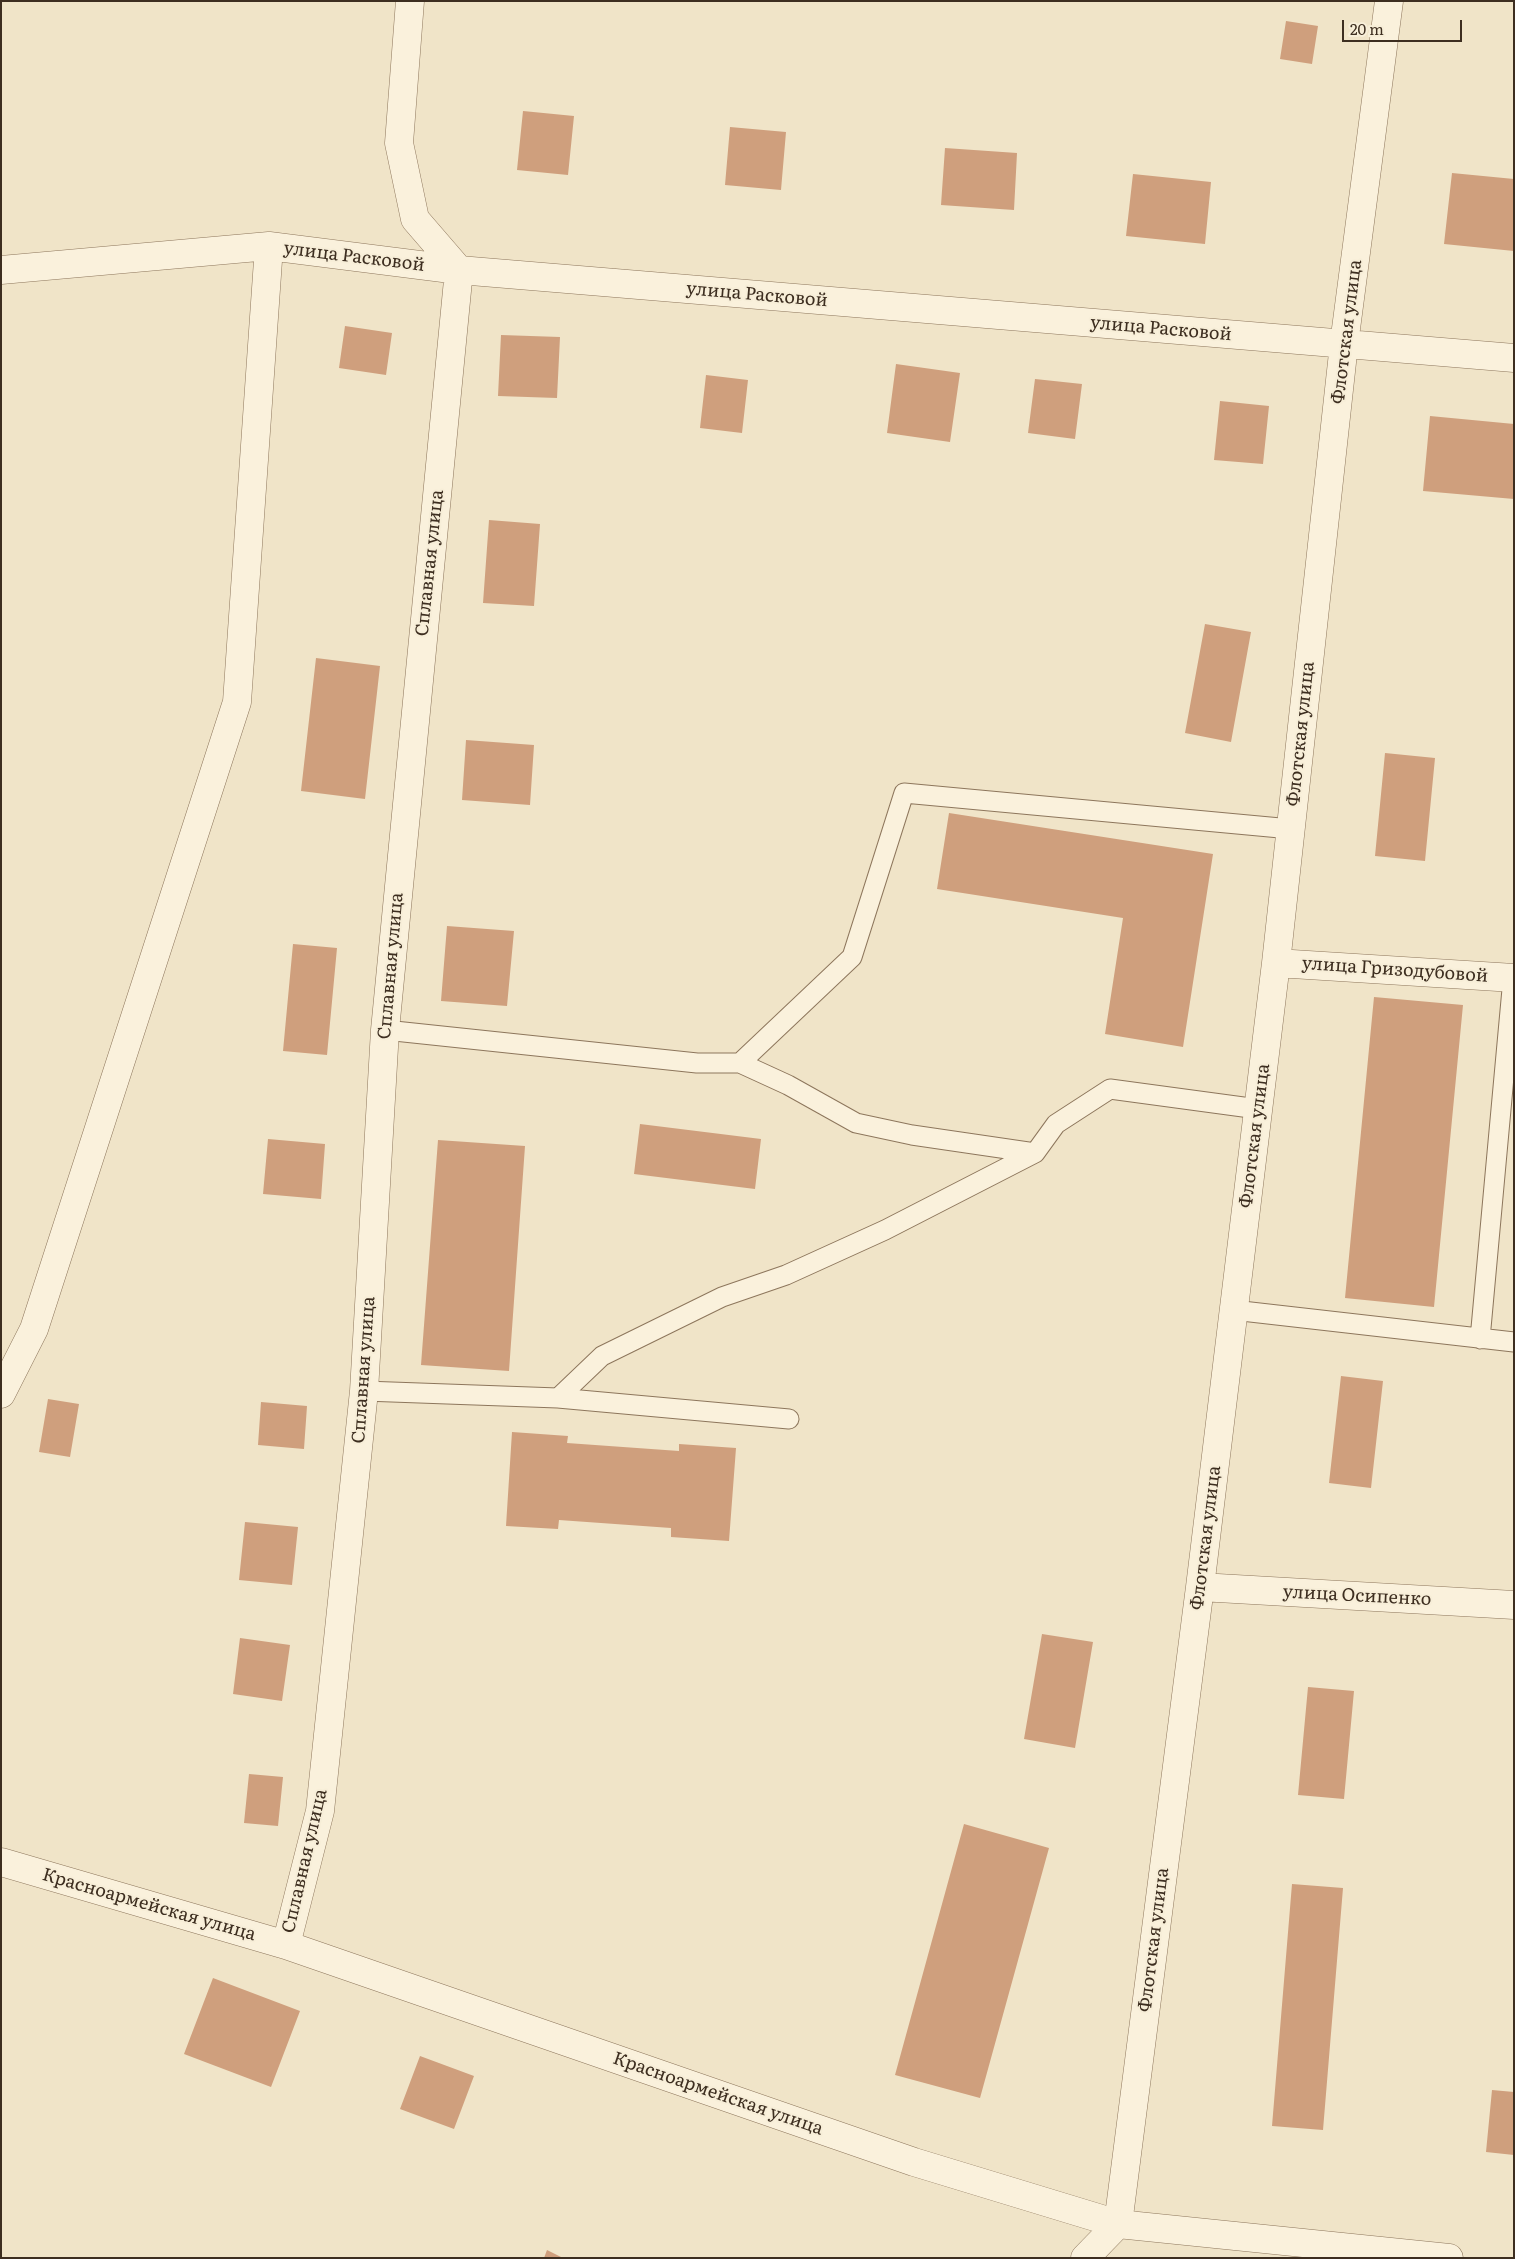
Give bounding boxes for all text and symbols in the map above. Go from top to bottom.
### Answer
scale bar [1345,10,1465,42]
text: 20 m [1350,17,1384,40]
street label: улица Расковой [282,238,426,276]
street label: Флотская улица [1327,258,1367,406]
street label: улица Расковой [685,278,829,312]
street label: улица Расковой [1089,312,1233,346]
street label: Сплавная улица [412,489,448,637]
street label: Флотская улица [1283,661,1319,807]
street label: Сплавная улица [374,892,408,1040]
street label: улица Гризодубовой [1301,953,1489,987]
street label: Флотская улица [1235,1062,1275,1210]
street label: Сплавная улица [348,1296,380,1444]
street label: Флотская улица [1186,1464,1226,1612]
street label: улица Осипенко [1282,1581,1432,1611]
street label: Сплавная улица [278,1787,332,1935]
street label: Красноармейская улица [40,1864,258,1946]
street label: Флотская улица [1134,1866,1174,2014]
street label: Красноармейская улица [610,2048,826,2140]

